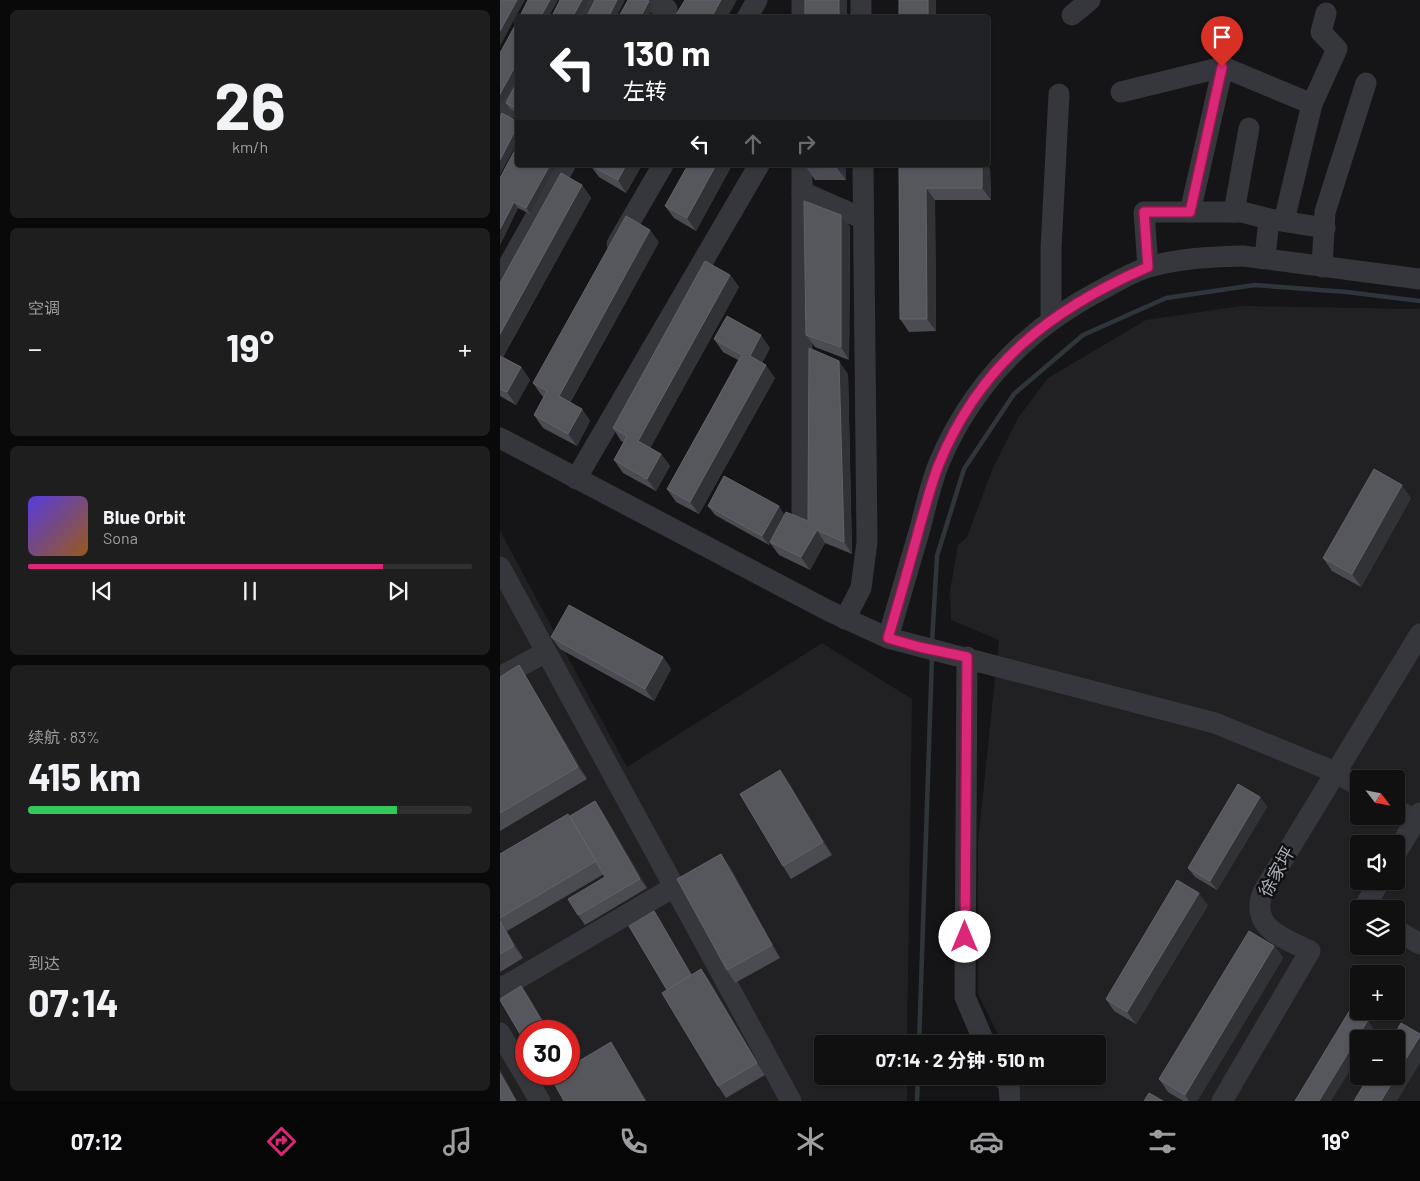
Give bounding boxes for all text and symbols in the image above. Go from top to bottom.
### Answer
pin [1201,16,1243,67]
icon: arrive [1208,23,1236,51]
text: 130 m [623,31,710,73]
icon: left [540,35,605,100]
text: 26 [214,65,286,143]
text: 左转 [623,77,667,103]
icon: left [686,130,714,158]
icon: ahead [739,130,767,158]
icon: right [792,130,820,158]
text: km/h [232,137,268,156]
text: 空调 [28,298,60,317]
text: 19° [226,324,274,370]
text: − [28,331,42,365]
text: + [458,331,472,365]
text: Blue Orbit [103,505,186,528]
text: Sona [103,528,138,547]
icon: previous [88,577,116,605]
icon: pause [236,577,264,605]
icon: next [384,577,412,605]
text: 续航 · 83% [28,727,100,746]
text: 415 km [28,753,141,799]
north arrow [1350,770,1405,825]
map controls [1350,770,1405,1085]
button: sound [1350,835,1405,890]
street label: 徐家坪 [1253,843,1299,900]
button: layers [1350,900,1405,955]
position arrow [938,910,990,962]
text: 到达 [28,953,60,972]
button: + [1350,965,1405,1020]
text: 07:14 [28,979,119,1025]
speed limit sign: 30 [515,1020,580,1085]
button: − [1350,1030,1405,1085]
text: 07:14 · 2 分钟 · 510 m [875,1048,1045,1071]
icon: directions [264,1124,299,1159]
icon: music [440,1124,475,1159]
icon: phone [616,1124,651,1159]
icon: climate [793,1124,828,1159]
icon: car [969,1124,1004,1159]
icon: filters [1145,1124,1180,1159]
text: 07:12 [71,1128,122,1154]
text: 19° [1322,1128,1349,1154]

